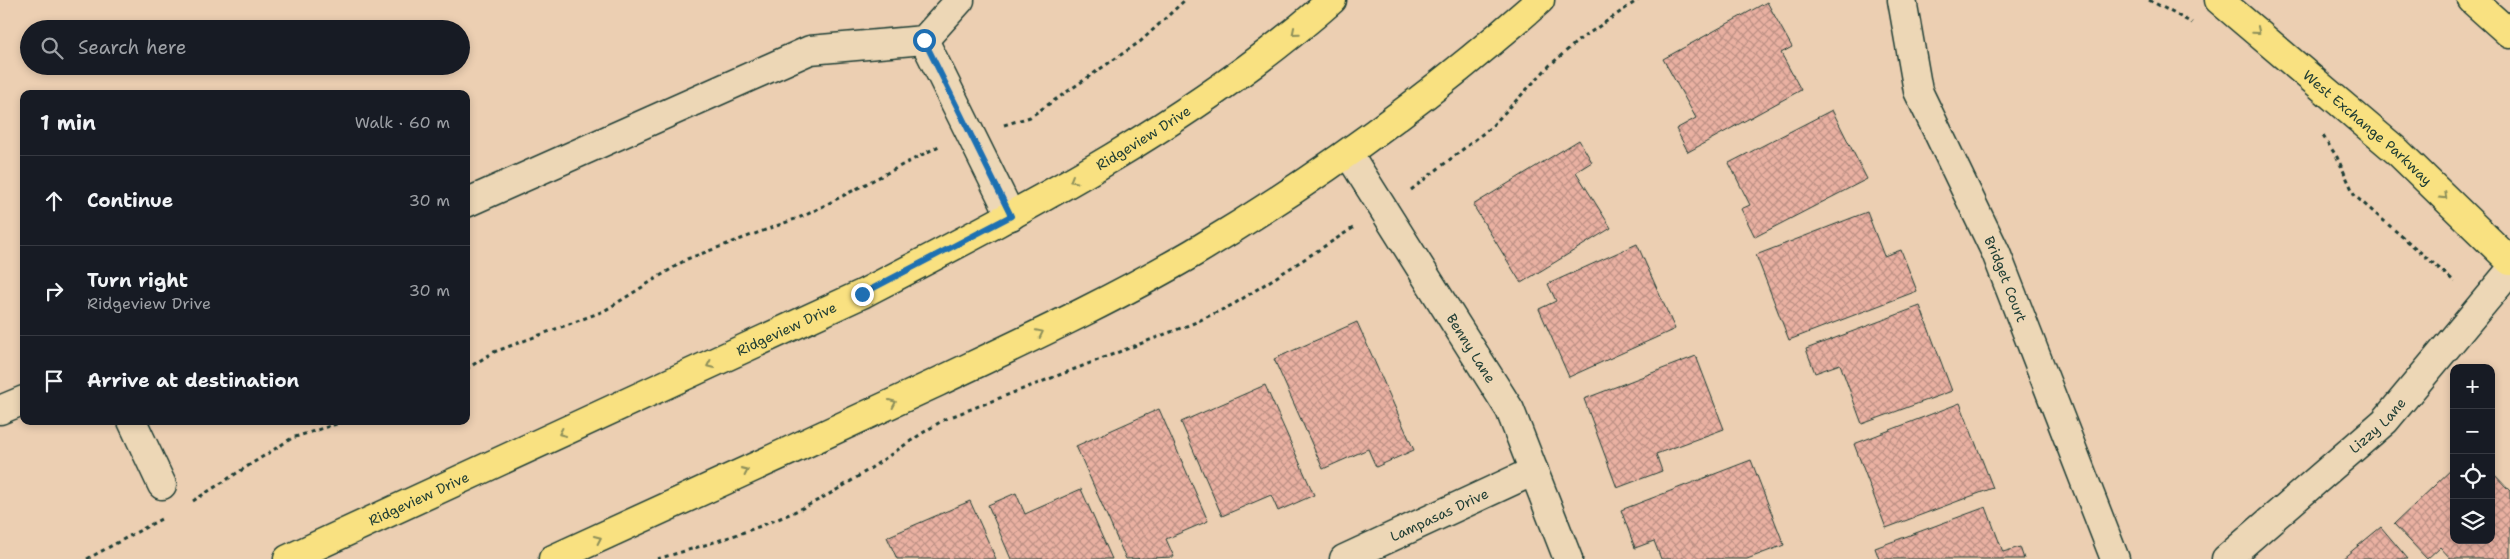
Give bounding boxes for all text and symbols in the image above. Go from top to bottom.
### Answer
search box [20,20,470,75]
one-way arrow [2251,26,2260,35]
one-way arrow [1292,27,1301,36]
route start [913,29,936,52]
icon: search [38,34,66,62]
text: Search here [78,35,187,60]
street label: West Exchange Parkway [2299,66,2436,189]
street label: Ridgeview Drive [1093,101,1194,174]
text: 1 min [40,109,96,137]
text: Walk · 60 m [355,112,450,133]
one-way arrow [1069,173,1078,183]
icon: ahead [40,187,68,215]
text: Continue [87,188,173,213]
text: 30 m [409,190,450,211]
one-way arrow [2439,190,2448,199]
street label: Bridget Court [1980,233,2031,325]
text: Turn right [87,268,188,293]
icon: right [40,277,68,305]
text: 30 m [409,280,450,301]
route end [851,283,874,306]
text: Ridgeview Drive [87,293,211,314]
street label: Ridgeview Drive [733,298,840,360]
street label: Benny Lane [1443,310,1500,386]
one-way arrow [1035,329,1044,339]
one-way arrow [706,359,715,369]
map controls [2450,364,2495,544]
button: + [2450,364,2495,409]
icon: arrive [40,367,68,395]
text: Arrive at destination [87,368,299,393]
street label: Lizzy Lane [2345,394,2410,457]
one-way arrow [888,398,897,409]
button: − [2450,409,2495,454]
one-way arrow [558,426,567,437]
button: locate [2450,454,2495,499]
one-way arrow [740,467,749,477]
street label: Ridgeview Drive [366,468,472,530]
street label: Lampasas Drive [1387,484,1491,545]
button: layers [2450,499,2495,544]
one-way arrow [593,534,602,545]

